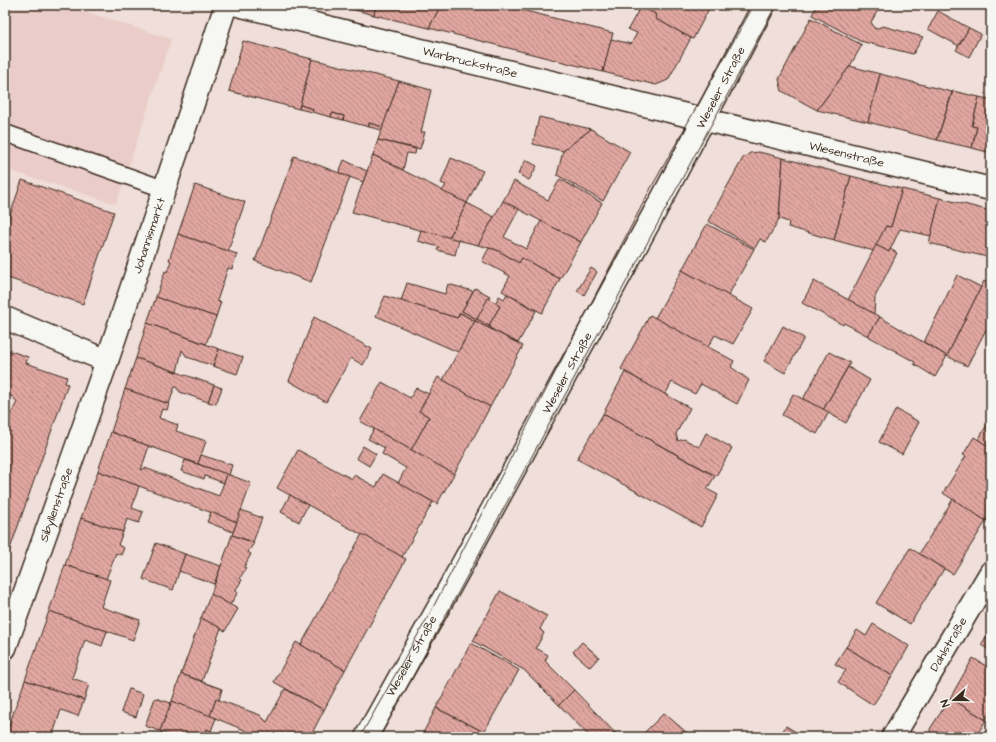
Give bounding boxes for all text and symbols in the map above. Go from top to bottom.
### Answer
street label: Warbruckstraße [421,43,520,82]
street label: Weseler Straße [692,43,750,132]
street label: Wiesenstraße [807,137,887,172]
street label: Johannismarkt [129,195,170,276]
street label: Weseler Straße [538,329,597,417]
street label: Sibyllenstraße [35,465,78,544]
street label: Weseler Straße [382,612,442,700]
street label: Dahlstraße [926,614,972,675]
north arrow [934,680,974,720]
text: N [937,697,953,709]

